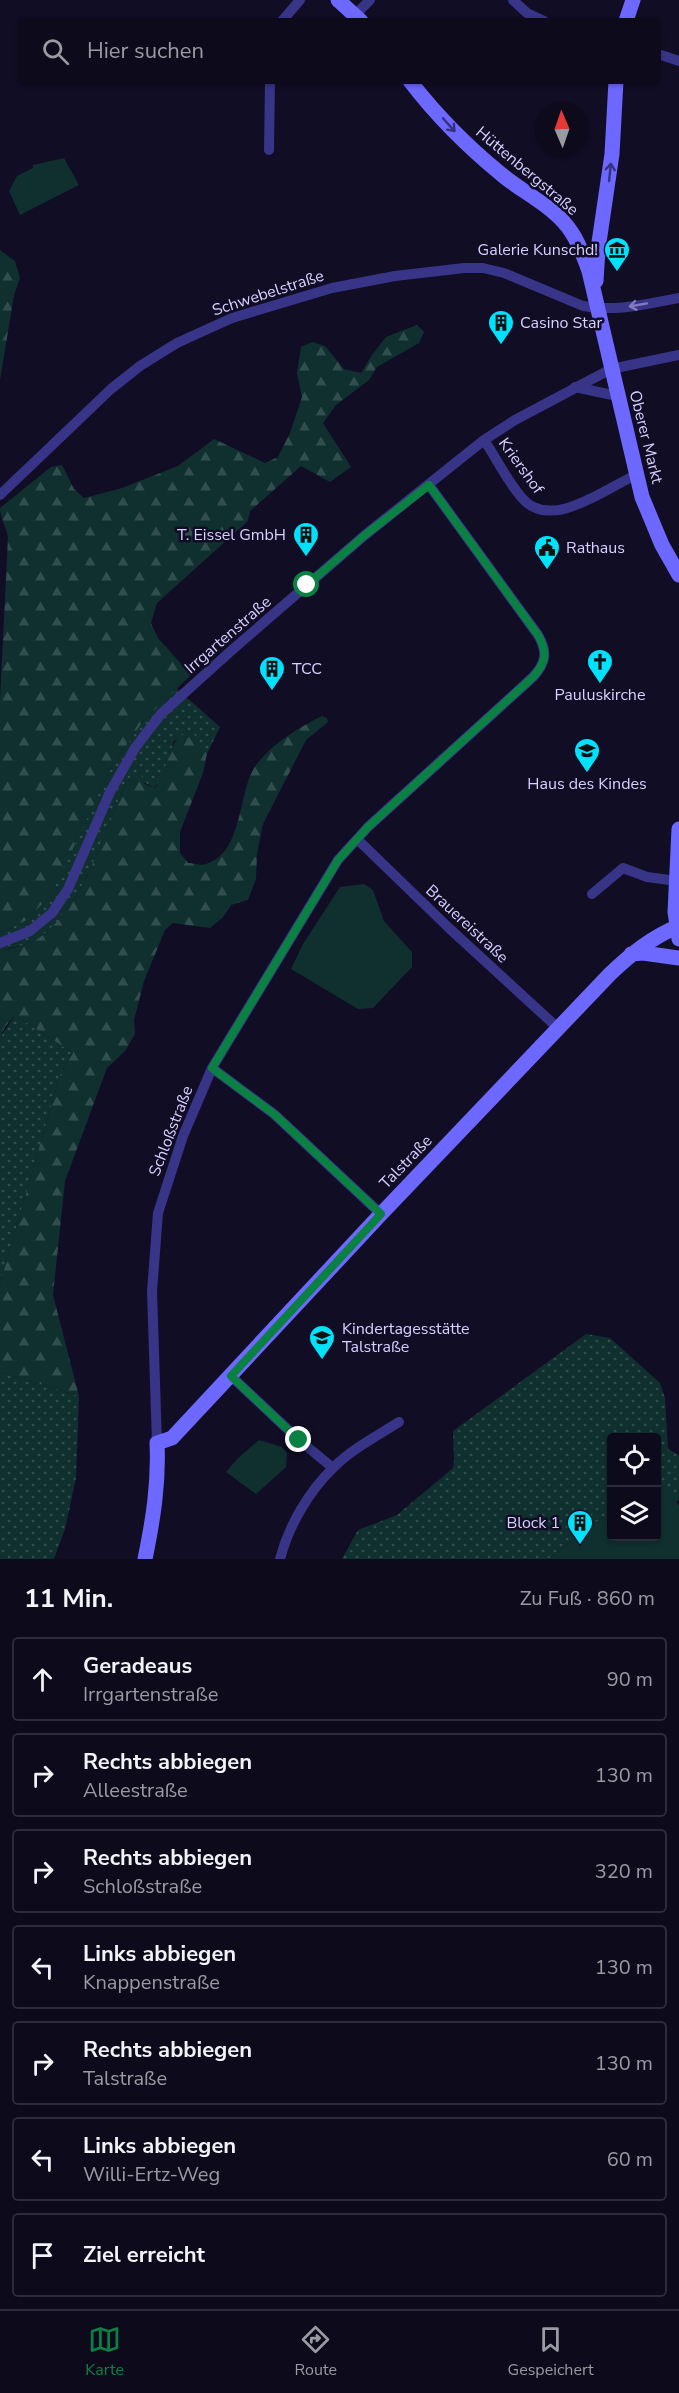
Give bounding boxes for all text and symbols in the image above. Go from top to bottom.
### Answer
search box [18,18,661,84]
icon: search [39,35,72,68]
text: Hier suchen [87,36,204,66]
north arrow [535,102,589,156]
one-way arrow [442,117,456,132]
street label: Hüttenbergstraße [471,121,583,221]
one-way arrow [604,163,615,183]
museum icon: Galerie Kunschd! [602,235,632,273]
place label: Galerie Kunschd! [478,239,598,261]
street label: Schwebelstraße [209,265,327,321]
one-way arrow [629,300,649,311]
building icon: Casino Star [486,308,516,346]
place label: Casino Star [520,312,602,334]
street label: Oberer Markt [624,388,668,486]
street label: Kriershof [493,433,549,499]
building icon: T. Eissel GmbH [291,520,321,558]
place label: T. Eissel GmbH [177,524,286,546]
public building icon: Rathaus [532,533,562,571]
place label: Rathaus [566,537,625,559]
route start [293,571,319,597]
street label: Irrgartenstraße [180,591,276,679]
church icon: Pauluskirche [585,647,615,685]
building icon: TCC [257,654,287,692]
place label: TCC [292,658,322,680]
place label: Pauluskirche [555,684,645,706]
school or university icon: Haus des Kindes [572,736,602,774]
place label: Haus des Kindes [527,773,647,795]
street label: Brauereistraße [421,880,513,968]
street label: Schloßstraße [144,1083,198,1179]
street label: Talstraße [375,1130,437,1194]
place label: Kindertagesstätte Talstraße [342,1318,470,1358]
school or university icon: Kindertagesstätte Talstraße [307,1323,337,1361]
route end [285,1426,311,1452]
map controls [607,1433,661,1541]
button: locate [607,1433,661,1487]
button: layers [607,1487,661,1541]
building icon: Block 1 [565,1508,595,1546]
place label: Block 1 [507,1512,560,1534]
text: 11 Min. [24,1581,113,1616]
text: Zu Fuß · 860 m [520,1585,655,1612]
text: Geradeaus [83,1651,192,1681]
icon: ahead [26,1663,59,1696]
text: 90 m [607,1666,653,1693]
text: Irrgartenstraße [83,1681,218,1708]
text: Rechts abbiegen [83,1747,252,1777]
icon: right [26,1759,59,1792]
text: 130 m [595,1762,653,1789]
text: Alleestraße [83,1777,188,1804]
text: Rechts abbiegen [83,1843,252,1873]
icon: right [26,1855,59,1888]
text: 320 m [595,1858,653,1885]
text: Schloßstraße [83,1873,202,1900]
text: Links abbiegen [83,1939,236,1969]
icon: left [26,1951,59,1984]
text: 130 m [595,1954,653,1981]
text: Knappenstraße [83,1969,220,1996]
text: Rechts abbiegen [83,2035,252,2065]
icon: right [26,2047,59,2080]
text: 130 m [595,2050,653,2077]
text: Talstraße [83,2065,167,2092]
text: Links abbiegen [83,2131,236,2161]
icon: left [26,2143,59,2176]
text: 60 m [607,2146,653,2173]
text: Willi-Ertz-Weg [83,2161,220,2188]
icon: arrive [26,2239,59,2272]
text: Ziel erreicht [83,2240,205,2270]
tab: Karte [85,2323,124,2381]
tab: Route [295,2323,337,2381]
tab: Gespeichert [508,2323,594,2381]

